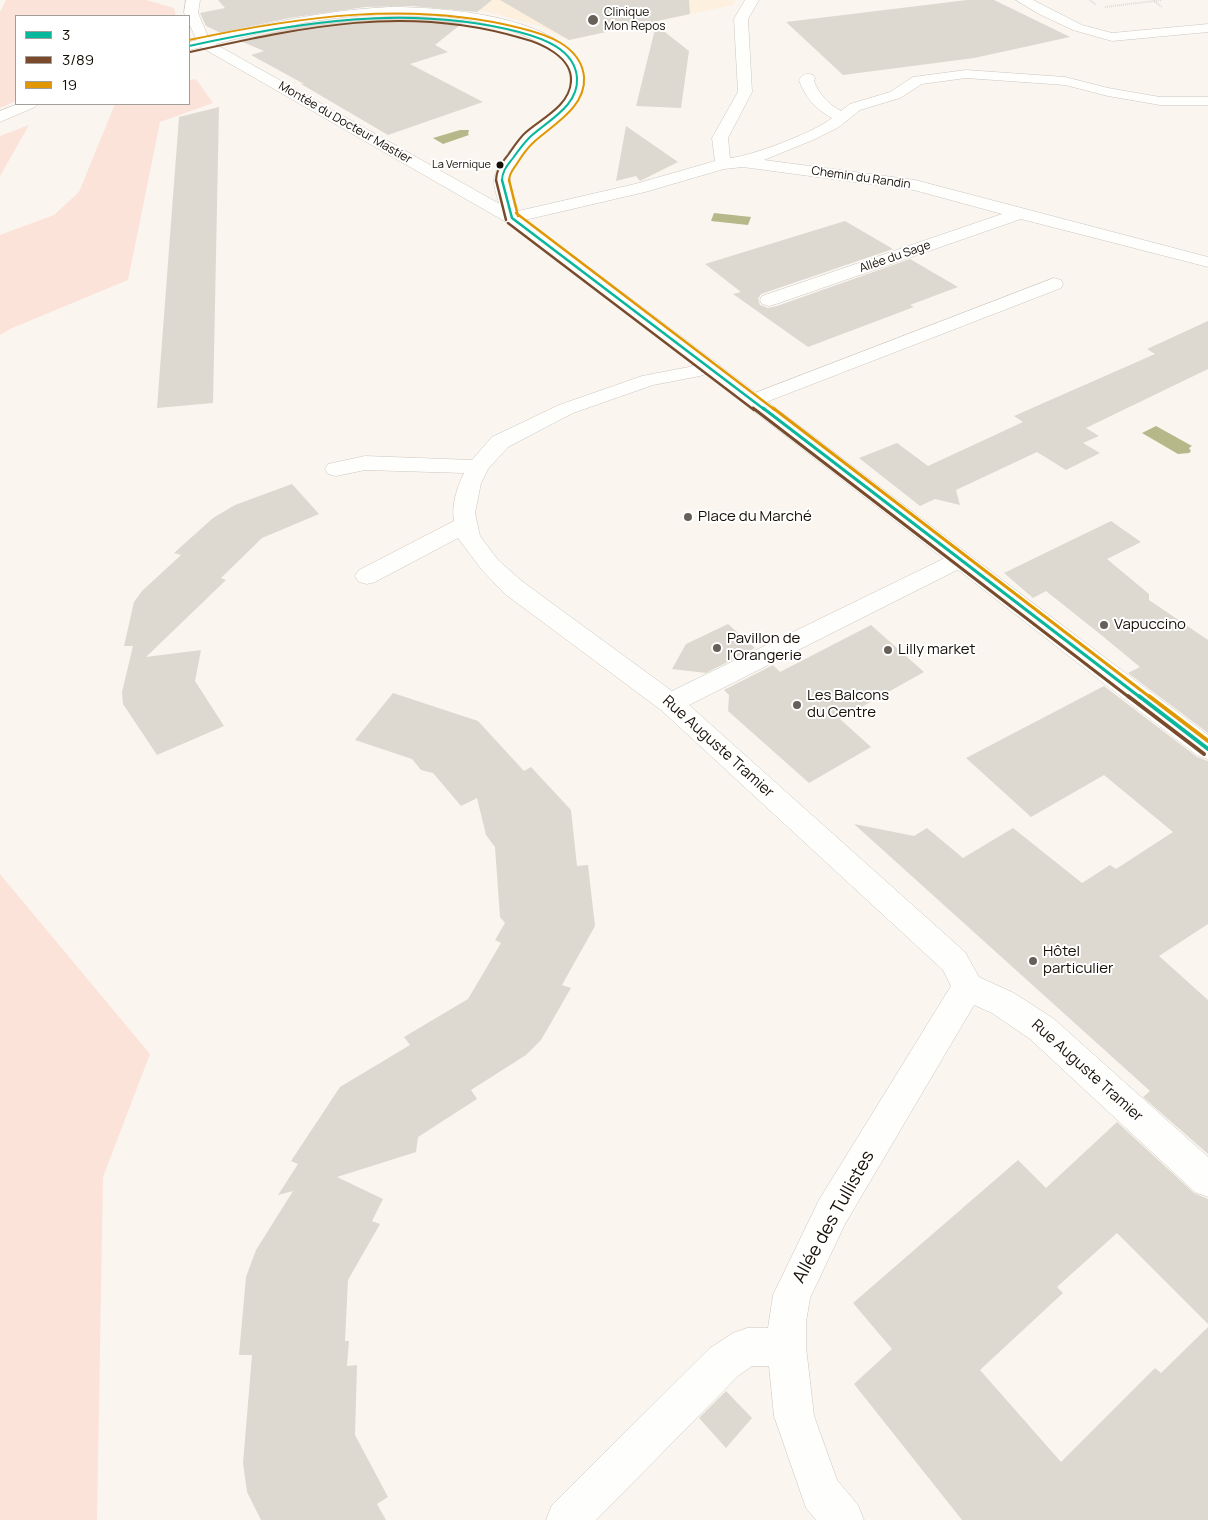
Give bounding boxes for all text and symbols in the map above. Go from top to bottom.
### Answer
place label: Clinique Mon Repos [604,6,666,34]
marker: Clinique Mon Repos [586,13,600,27]
legend [15,15,190,105]
text: 3 [62,24,70,45]
text: 3/89 [62,49,94,70]
text: 19 [62,74,77,95]
street label: Montée du Docteur Mastier [276,79,414,167]
place label: La Vernique [432,158,491,172]
marker: La Vernique [495,160,505,170]
street label: Chemin du Randin [810,164,912,192]
street label: Allée du Sage [857,238,933,276]
place label: Place du Marché [698,508,812,526]
marker: Place du Marché [682,511,694,523]
place label: Vapuccino [1114,616,1186,634]
marker: Vapuccino [1098,619,1110,631]
place label: Pavillon de l'Orangerie [727,630,802,665]
place label: Lilly market [898,641,976,659]
marker: Pavillon de l'Orangerie [711,642,723,654]
marker: Lilly market [882,644,894,656]
place label: Les Balcons du Centre [807,687,889,722]
street label: Rue Auguste Tramier [659,692,777,802]
marker: Les Balcons du Centre [791,699,803,711]
place label: Hôtel particulier [1043,943,1114,978]
marker: Hôtel particulier [1027,955,1039,967]
street label: Rue Auguste Tramier [1028,1016,1146,1126]
street label: Allée des Tullistes [789,1147,879,1287]

